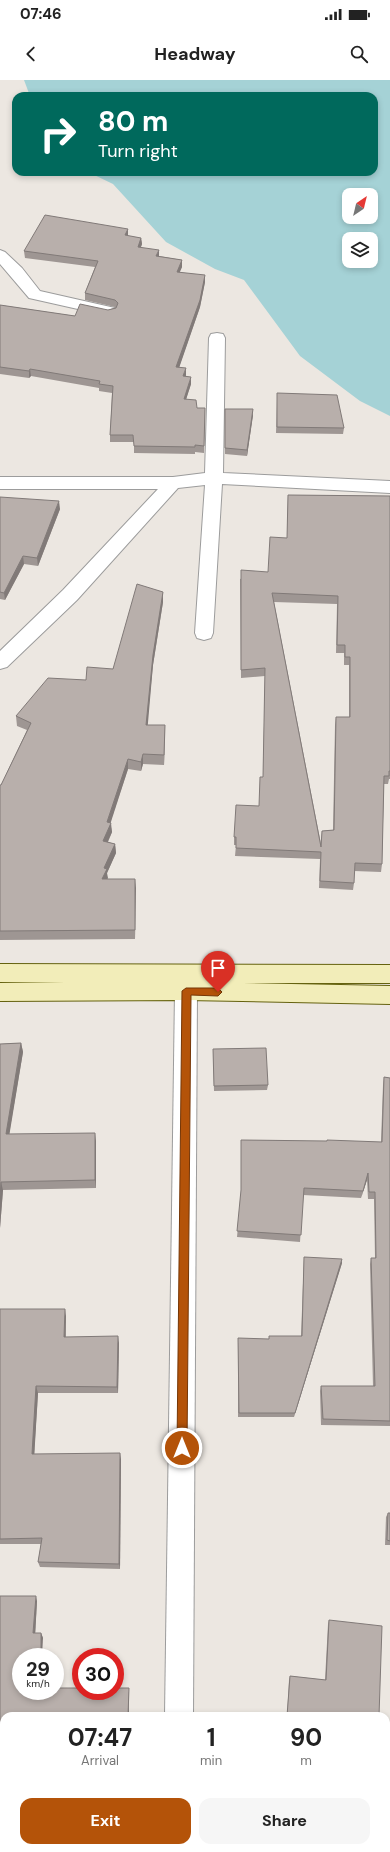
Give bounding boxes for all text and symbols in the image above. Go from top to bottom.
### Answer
text: 07:46 [20,4,62,24]
text: Headway [154,42,236,66]
icon: back [20,43,42,65]
icon: search [348,43,370,65]
text: 80 m [98,103,168,140]
icon: right [32,108,84,160]
text: Turn right [98,139,178,163]
north arrow [342,188,378,224]
map controls [342,188,378,268]
button: layers [342,232,378,268]
pin [201,951,235,992]
icon: arrive [207,957,229,979]
position arrow [161,1427,203,1469]
speed limit sign: 30 [72,1648,124,1700]
text: 29 [26,1656,50,1682]
text: km/h [26,1677,50,1690]
text: 07:47 [68,1722,132,1753]
text: 1 [207,1722,215,1753]
text: 90 [290,1722,322,1753]
text: Arrival [81,1752,119,1769]
text: min [200,1752,222,1769]
text: m [300,1752,312,1769]
button: Exit [20,1798,191,1844]
button: Share [199,1798,370,1844]

